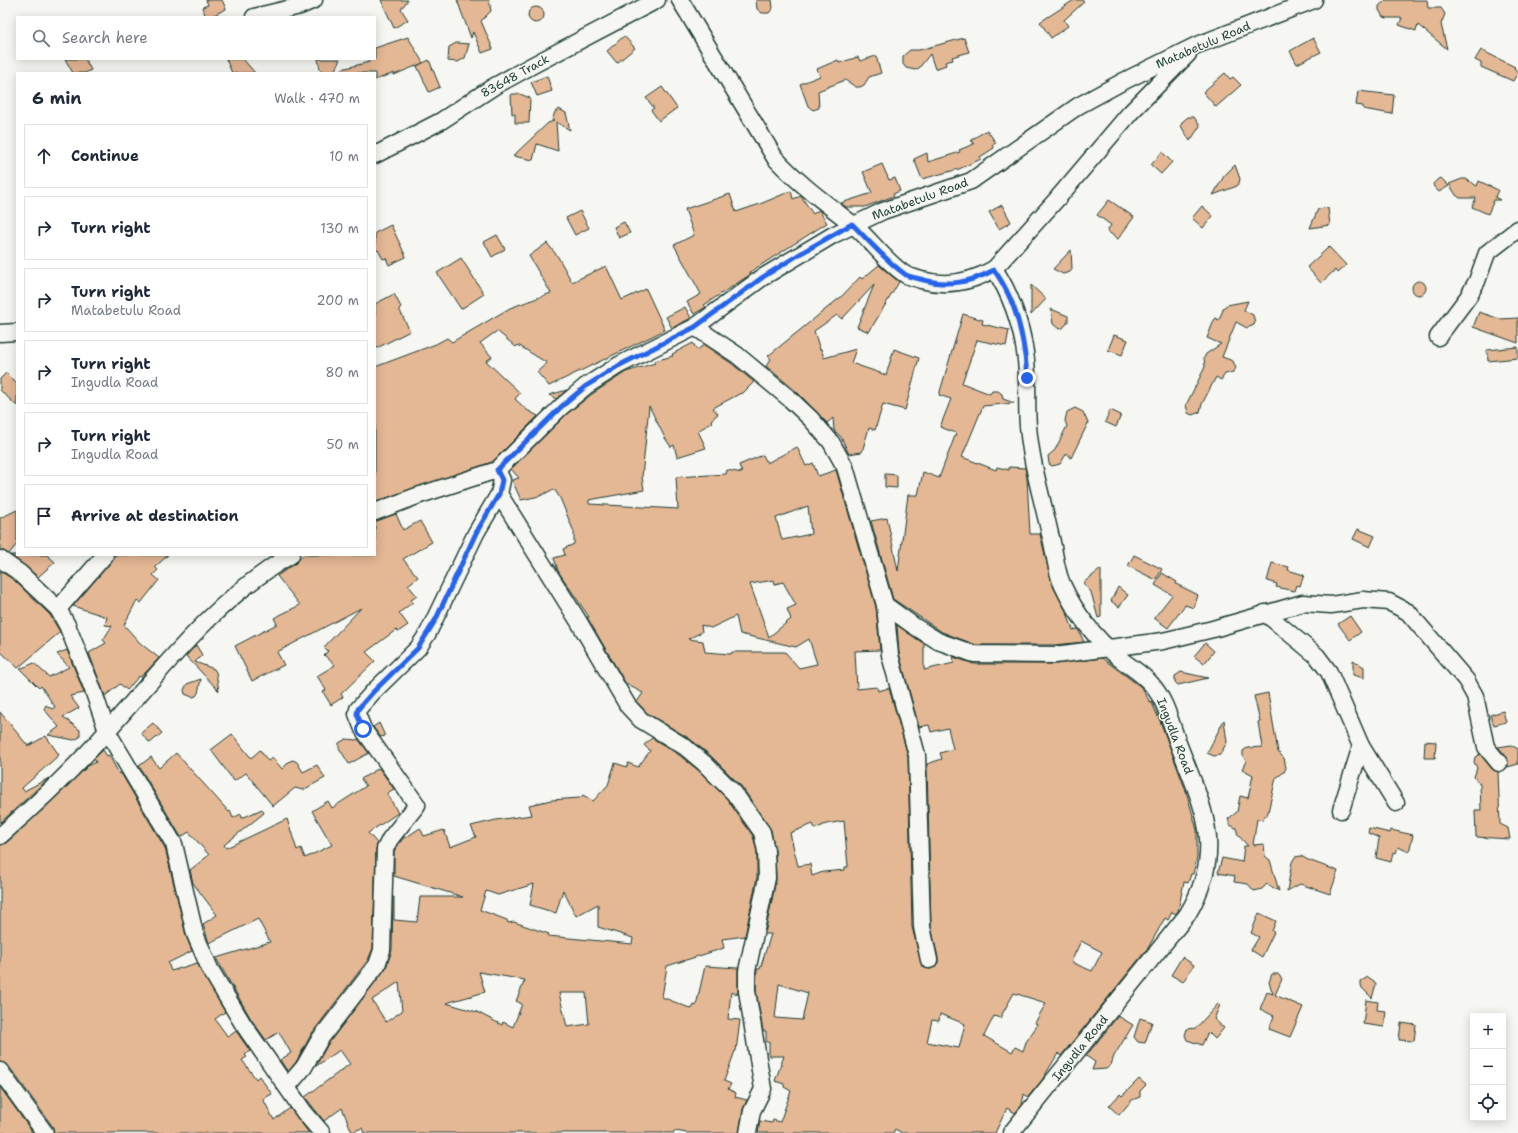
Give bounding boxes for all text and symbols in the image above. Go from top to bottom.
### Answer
search box [16,16,376,60]
street label: Matabetulu Road [1153,18,1253,72]
icon: search [30,27,52,49]
text: Search here [62,28,148,48]
street label: 83648 Track [478,51,552,101]
text: 6 min [32,87,82,109]
text: Walk · 470 m [274,90,360,107]
icon: ahead [33,145,55,167]
text: Continue [71,146,139,166]
text: 10 m [329,148,359,165]
street label: Matabetulu Road [870,174,971,224]
icon: right [33,217,55,239]
text: Turn right [71,218,151,238]
text: 130 m [321,220,359,237]
text: Turn right [71,282,151,302]
icon: right [33,289,55,311]
text: 200 m [317,292,359,309]
text: Matabetulu Road [71,302,181,319]
text: Turn right [71,354,151,374]
icon: right [33,361,55,383]
text: 80 m [325,364,359,381]
route end [1018,369,1036,387]
text: Ingudla Road [71,374,158,391]
text: Turn right [71,426,151,446]
icon: right [33,433,55,455]
text: 50 m [326,436,359,453]
text: Ingudla Road [71,446,158,463]
icon: arrive [33,505,55,527]
text: Arrive at destination [71,506,239,526]
street label: Ingudla Road [1153,696,1197,777]
route start [354,720,372,738]
street label: Ingudla Road [1048,1011,1112,1084]
map controls [1470,1013,1506,1121]
button: + [1470,1013,1506,1049]
button: − [1470,1049,1506,1085]
button: locate [1470,1085,1506,1121]

